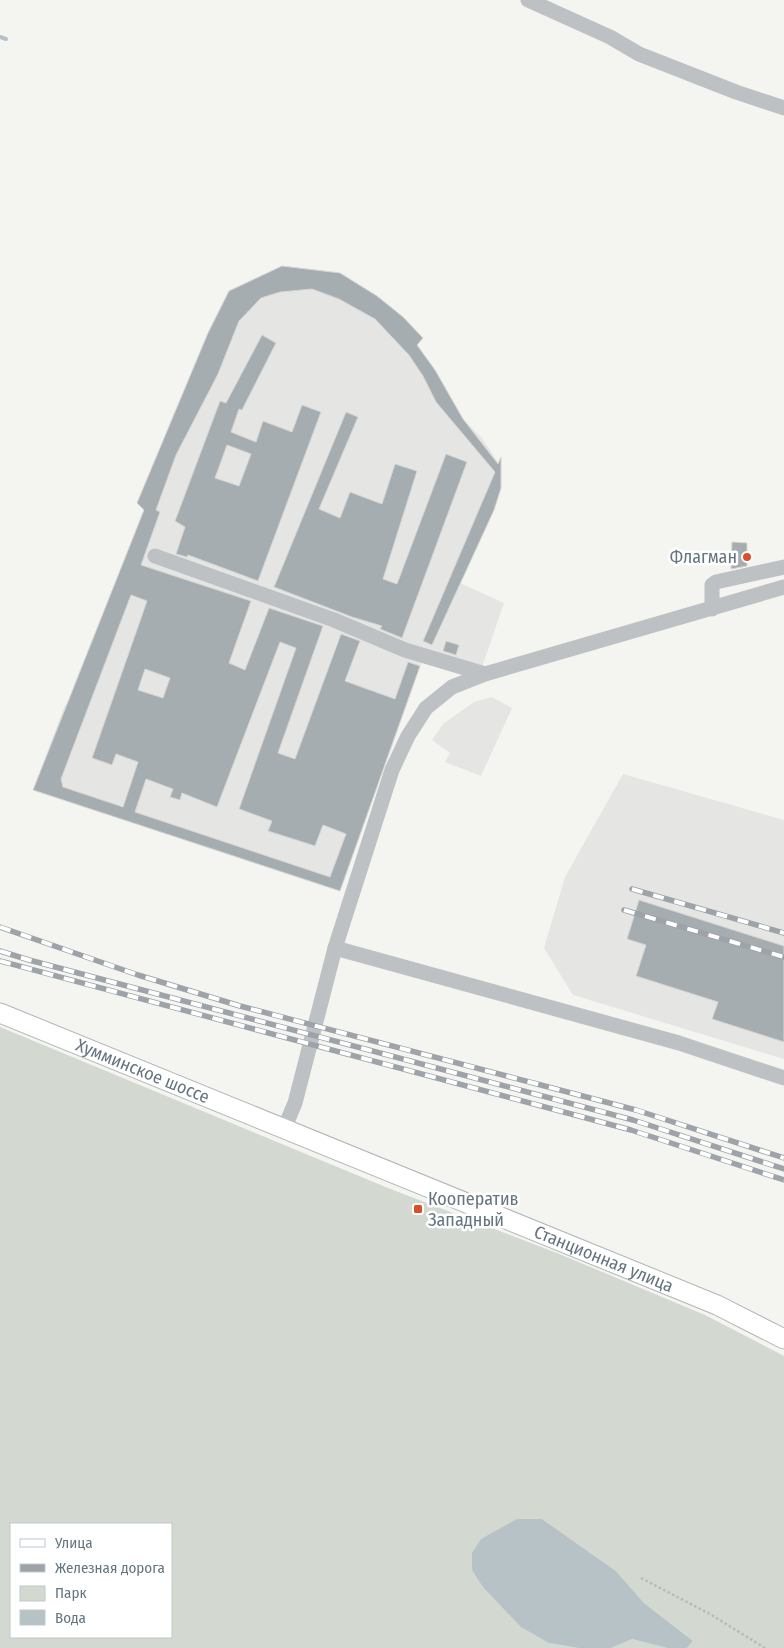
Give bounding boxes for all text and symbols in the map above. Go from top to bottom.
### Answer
place label: Флагман [670,546,737,568]
marker: Флагман [741,551,753,563]
street label: Хумминское шоссе [73,1034,213,1108]
place label: Кооператив Западный [428,1188,519,1231]
marker: Кооператив Западный [412,1203,424,1215]
street label: Станционная улица [531,1221,677,1297]
legend [10,1523,172,1638]
text: Улица [54,1534,93,1552]
text: Железная дорога [55,1559,165,1577]
text: Парк [55,1584,86,1602]
text: Вода [55,1609,86,1627]

